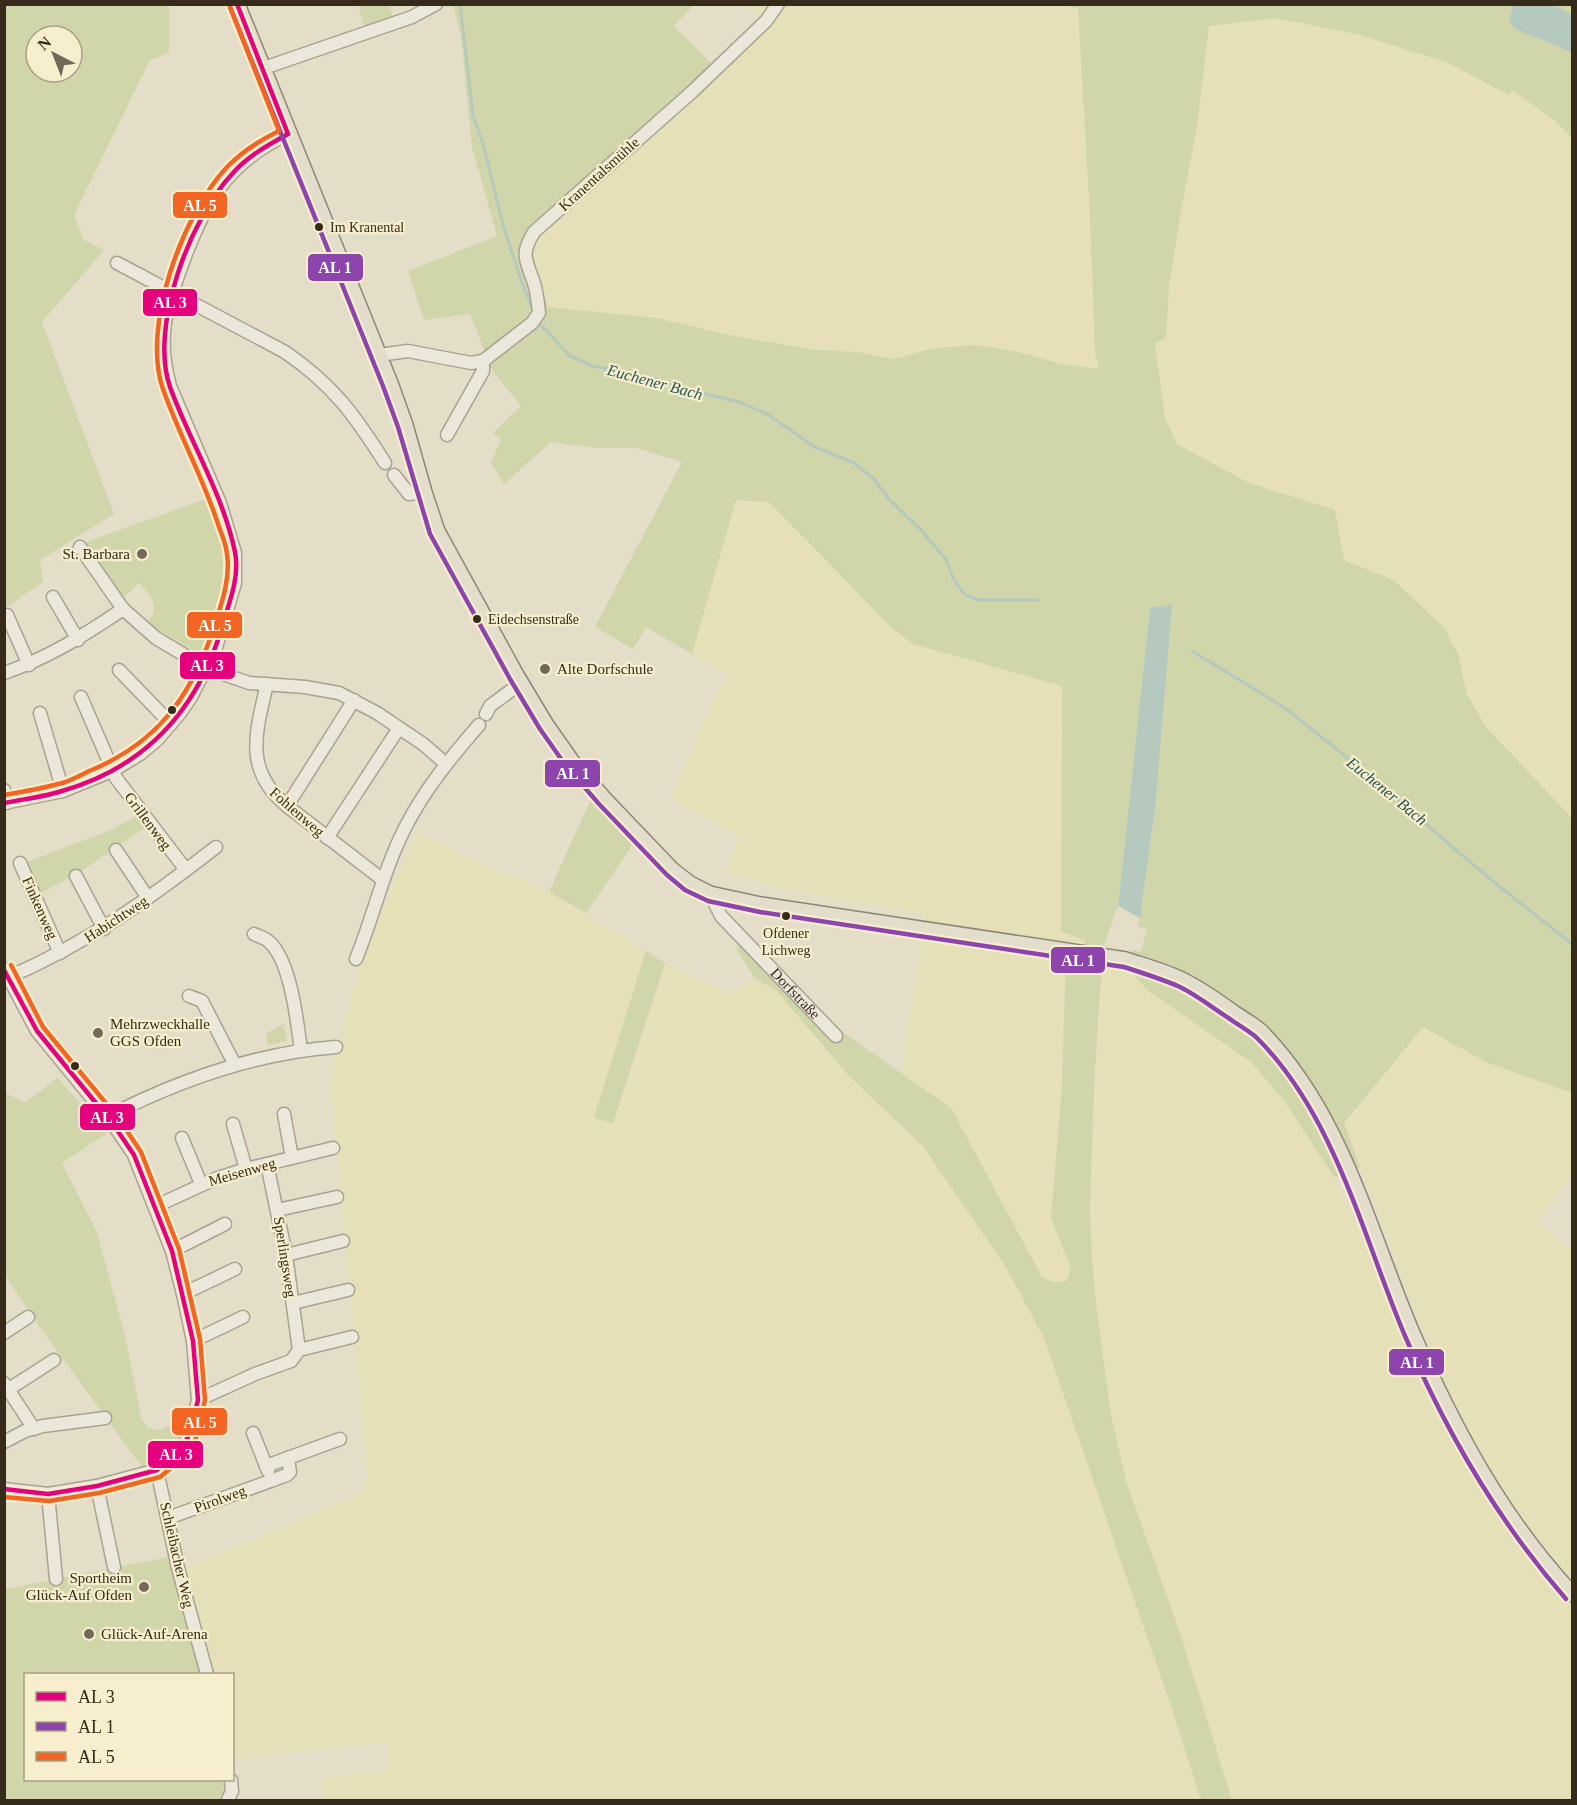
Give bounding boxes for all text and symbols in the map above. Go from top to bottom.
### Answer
north arrow [24,24,84,84]
text: N [34,33,55,53]
street label: Kranentalsmühle [556,134,643,214]
line badge: AL 5 [172,191,228,219]
text: AL 5 [183,197,217,214]
place label: Im Kranental [330,220,404,235]
marker: Im Kranental [313,221,325,233]
line badge: AL 1 [307,253,364,282]
text: AL 1 [318,259,352,276]
line badge: AL 3 [142,288,198,317]
text: AL 3 [153,294,187,311]
water label: Euchener Bach [604,361,705,403]
place label: St. Barbara [63,546,130,562]
marker: St. Barbara [135,547,149,561]
line badge: AL 5 [186,611,243,639]
place label: Eidechsenstraße [488,612,579,627]
marker: Eidechsenstraße [471,613,483,625]
text: AL 5 [198,617,232,634]
line badge: AL 3 [179,651,236,680]
text: AL 3 [190,657,224,674]
place label: Alte Dorfschule [557,661,654,677]
marker: Alte Dorfschule [538,662,552,676]
unlabelled marker [166,704,178,716]
water label: Euchener Bach [1343,753,1431,829]
line badge: AL 1 [544,759,601,788]
text: AL 1 [556,765,590,782]
street label: Fohlenweg [267,784,328,840]
street label: Grillenweg [121,789,175,853]
street label: Finkenweg [19,874,61,942]
street label: Habichtweg [81,892,151,945]
marker: Ofdener Lichweg [780,910,792,922]
place label: Ofdener Lichweg [762,926,810,958]
line badge: AL 1 [1050,946,1106,974]
text: AL 1 [1061,952,1095,969]
street label: Dorfstraße [767,965,824,1022]
place label: Mehrzweckhalle GGS Ofden [110,1016,210,1049]
marker: Mehrzweckhalle GGS Ofden [91,1026,105,1040]
unlabelled marker [69,1060,81,1072]
line badge: AL 3 [79,1103,136,1131]
text: AL 3 [90,1109,124,1126]
street label: Meisenweg [207,1155,278,1189]
street label: Sperlingsweg [271,1215,299,1299]
line badge: AL 1 [1388,1348,1445,1376]
text: AL 1 [1400,1354,1434,1371]
line badge: AL 5 [171,1407,228,1436]
text: AL 5 [183,1414,217,1431]
line badge: AL 3 [147,1440,204,1469]
text: AL 3 [159,1446,193,1463]
street label: Pirolweg [192,1482,249,1516]
street label: Schleibacher Weg [157,1501,197,1610]
place label: Sportheim Glück-Auf Ofden [26,1570,132,1603]
marker: Sportheim Glück-Auf Ofden [137,1580,151,1594]
place label: Glück-Auf-Arena [101,1626,208,1642]
marker: Glück-Auf-Arena [82,1627,96,1641]
legend [24,1673,234,1781]
text: AL 3 [78,1687,115,1707]
text: AL 1 [78,1717,115,1737]
text: AL 5 [78,1747,115,1767]

